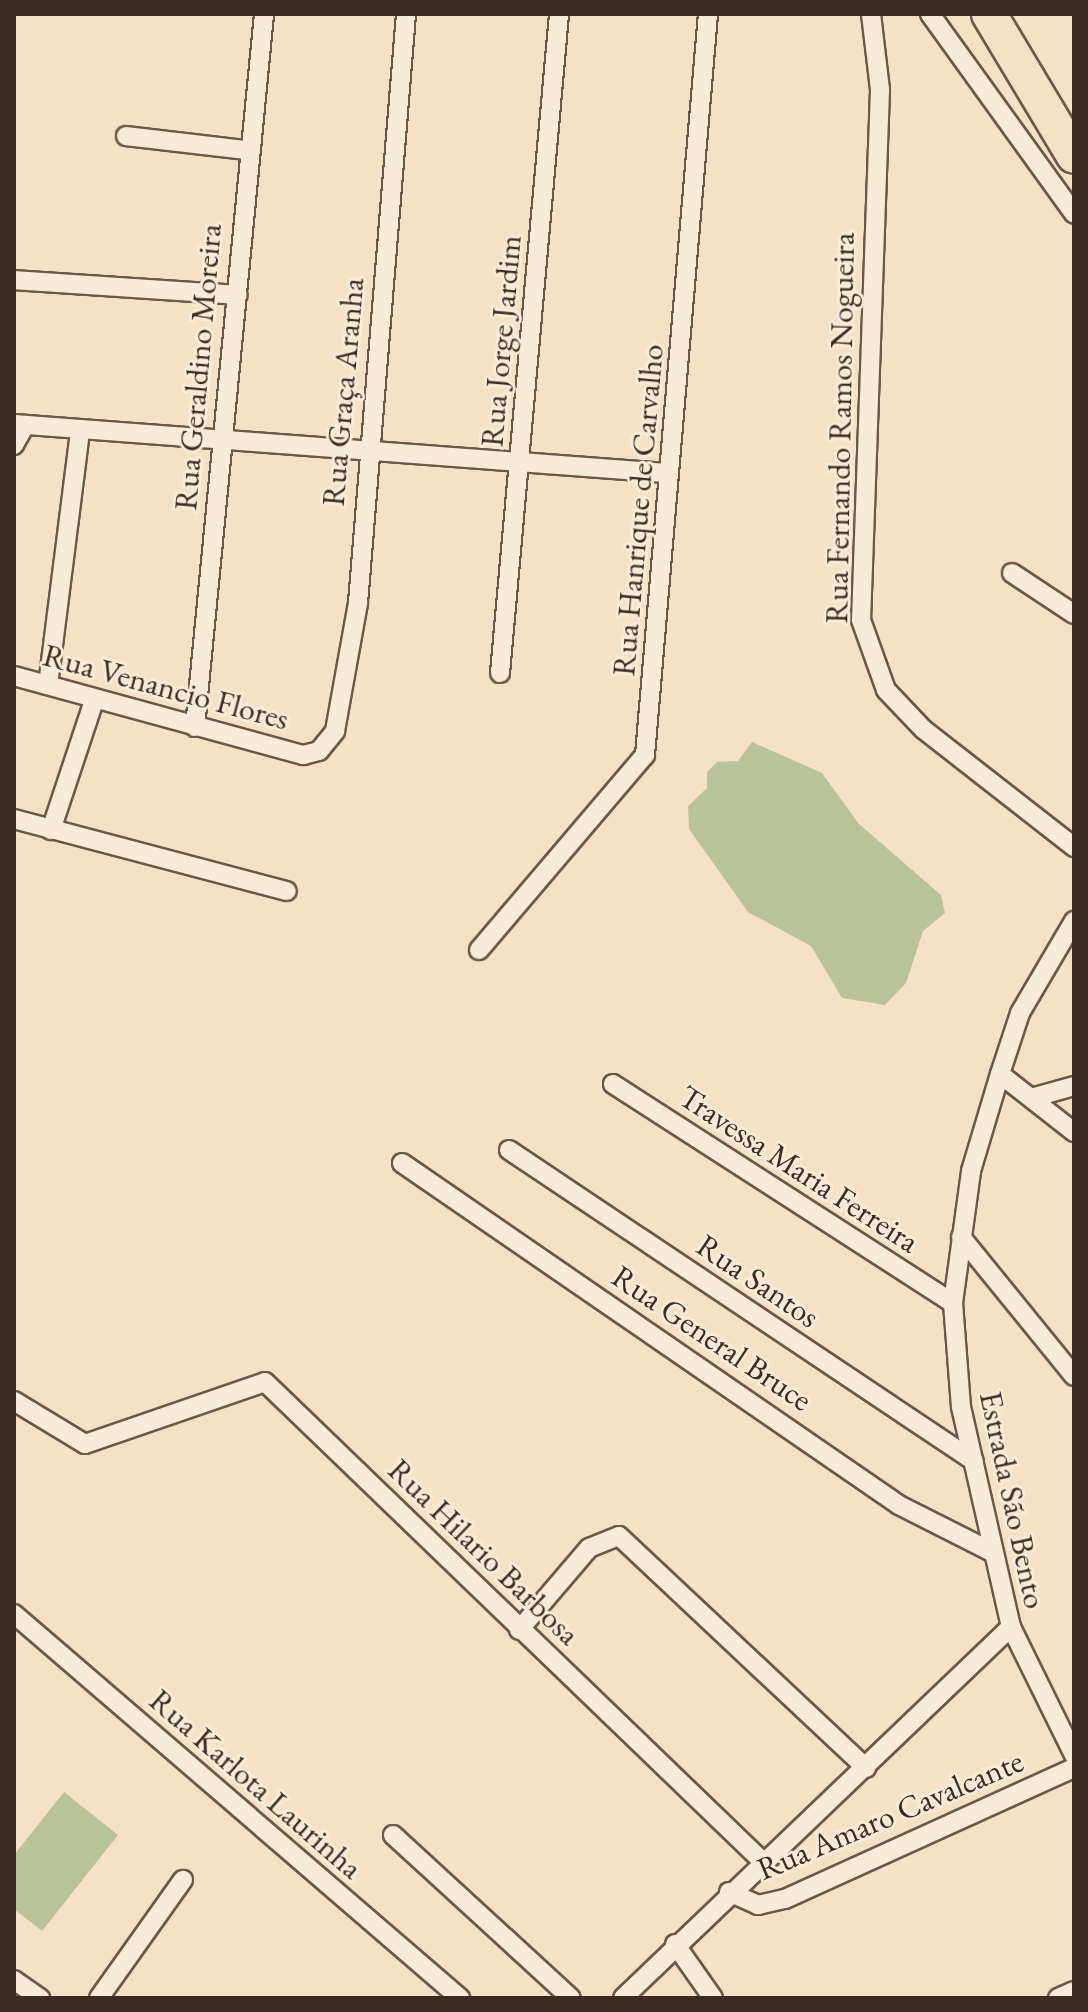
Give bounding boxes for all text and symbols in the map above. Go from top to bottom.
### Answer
street label: Rua Geraldino Moreira [166,222,230,512]
street label: Rua Fernando Ramos Nogueira [817,232,863,624]
street label: Rua Jorge Jardim [473,234,529,448]
street label: Rua Graça Aranha [314,276,372,508]
street label: Rua Hanrique de Carvalho [604,342,672,678]
street label: Rua Venancio Flores [39,636,293,738]
street label: Travessa Maria Ferreira [672,1077,926,1261]
street label: Rua Santos [689,1226,827,1336]
street label: Rua General Bruce [605,1257,819,1419]
street label: Estrada São Bento [971,1388,1055,1612]
street label: Rua Hilario Barbosa [380,1451,588,1653]
street label: Rua Karlota Laurinha [142,1681,370,1887]
street label: Rua Amaro Cavalcante [751,1742,1029,1888]

